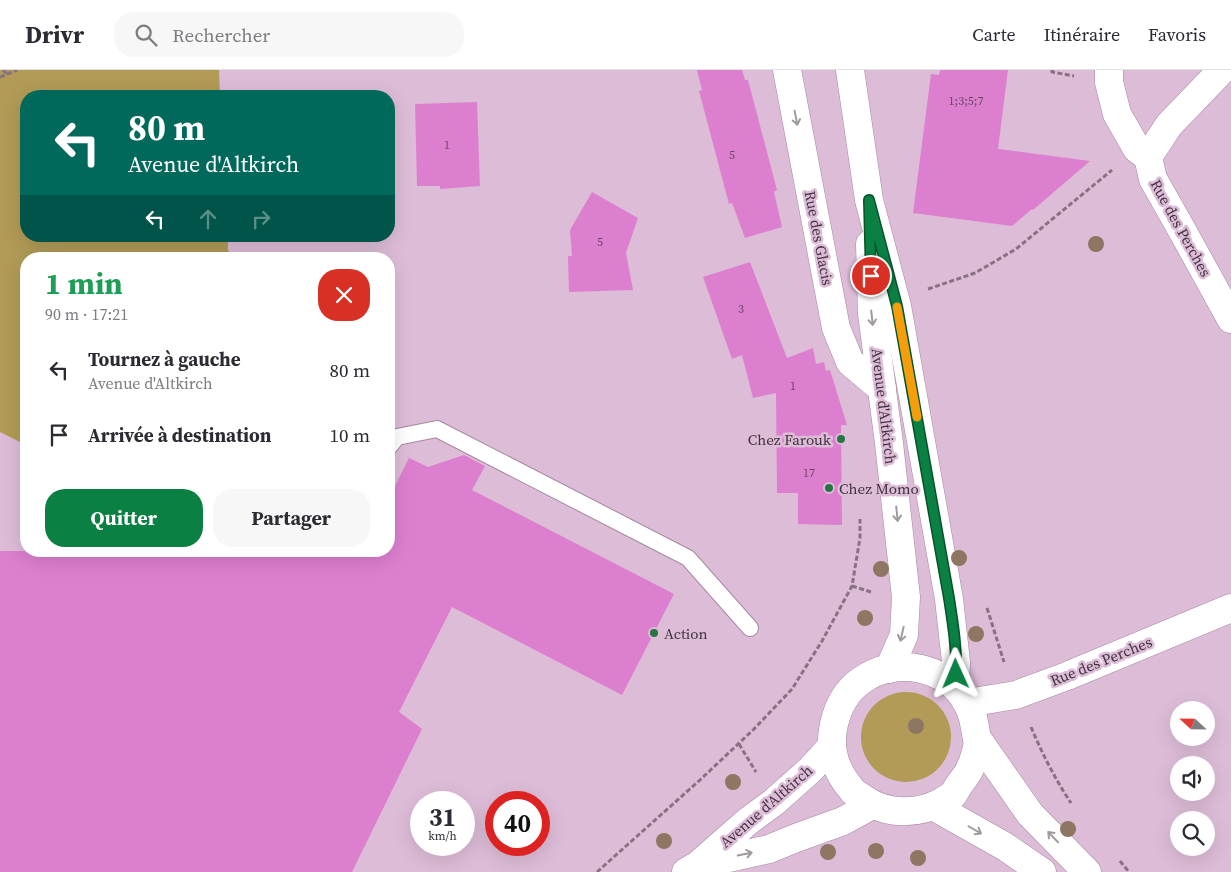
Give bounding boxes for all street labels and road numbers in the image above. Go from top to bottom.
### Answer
street label: Rue des Perches [1146,176,1216,280]
street label: Rue des Glacis [800,189,838,287]
street label: Avenue d'Altkirch [866,347,902,465]
street label: Rue des Perches [1047,631,1155,691]
street label: Avenue d'Altkirch [715,760,817,852]

